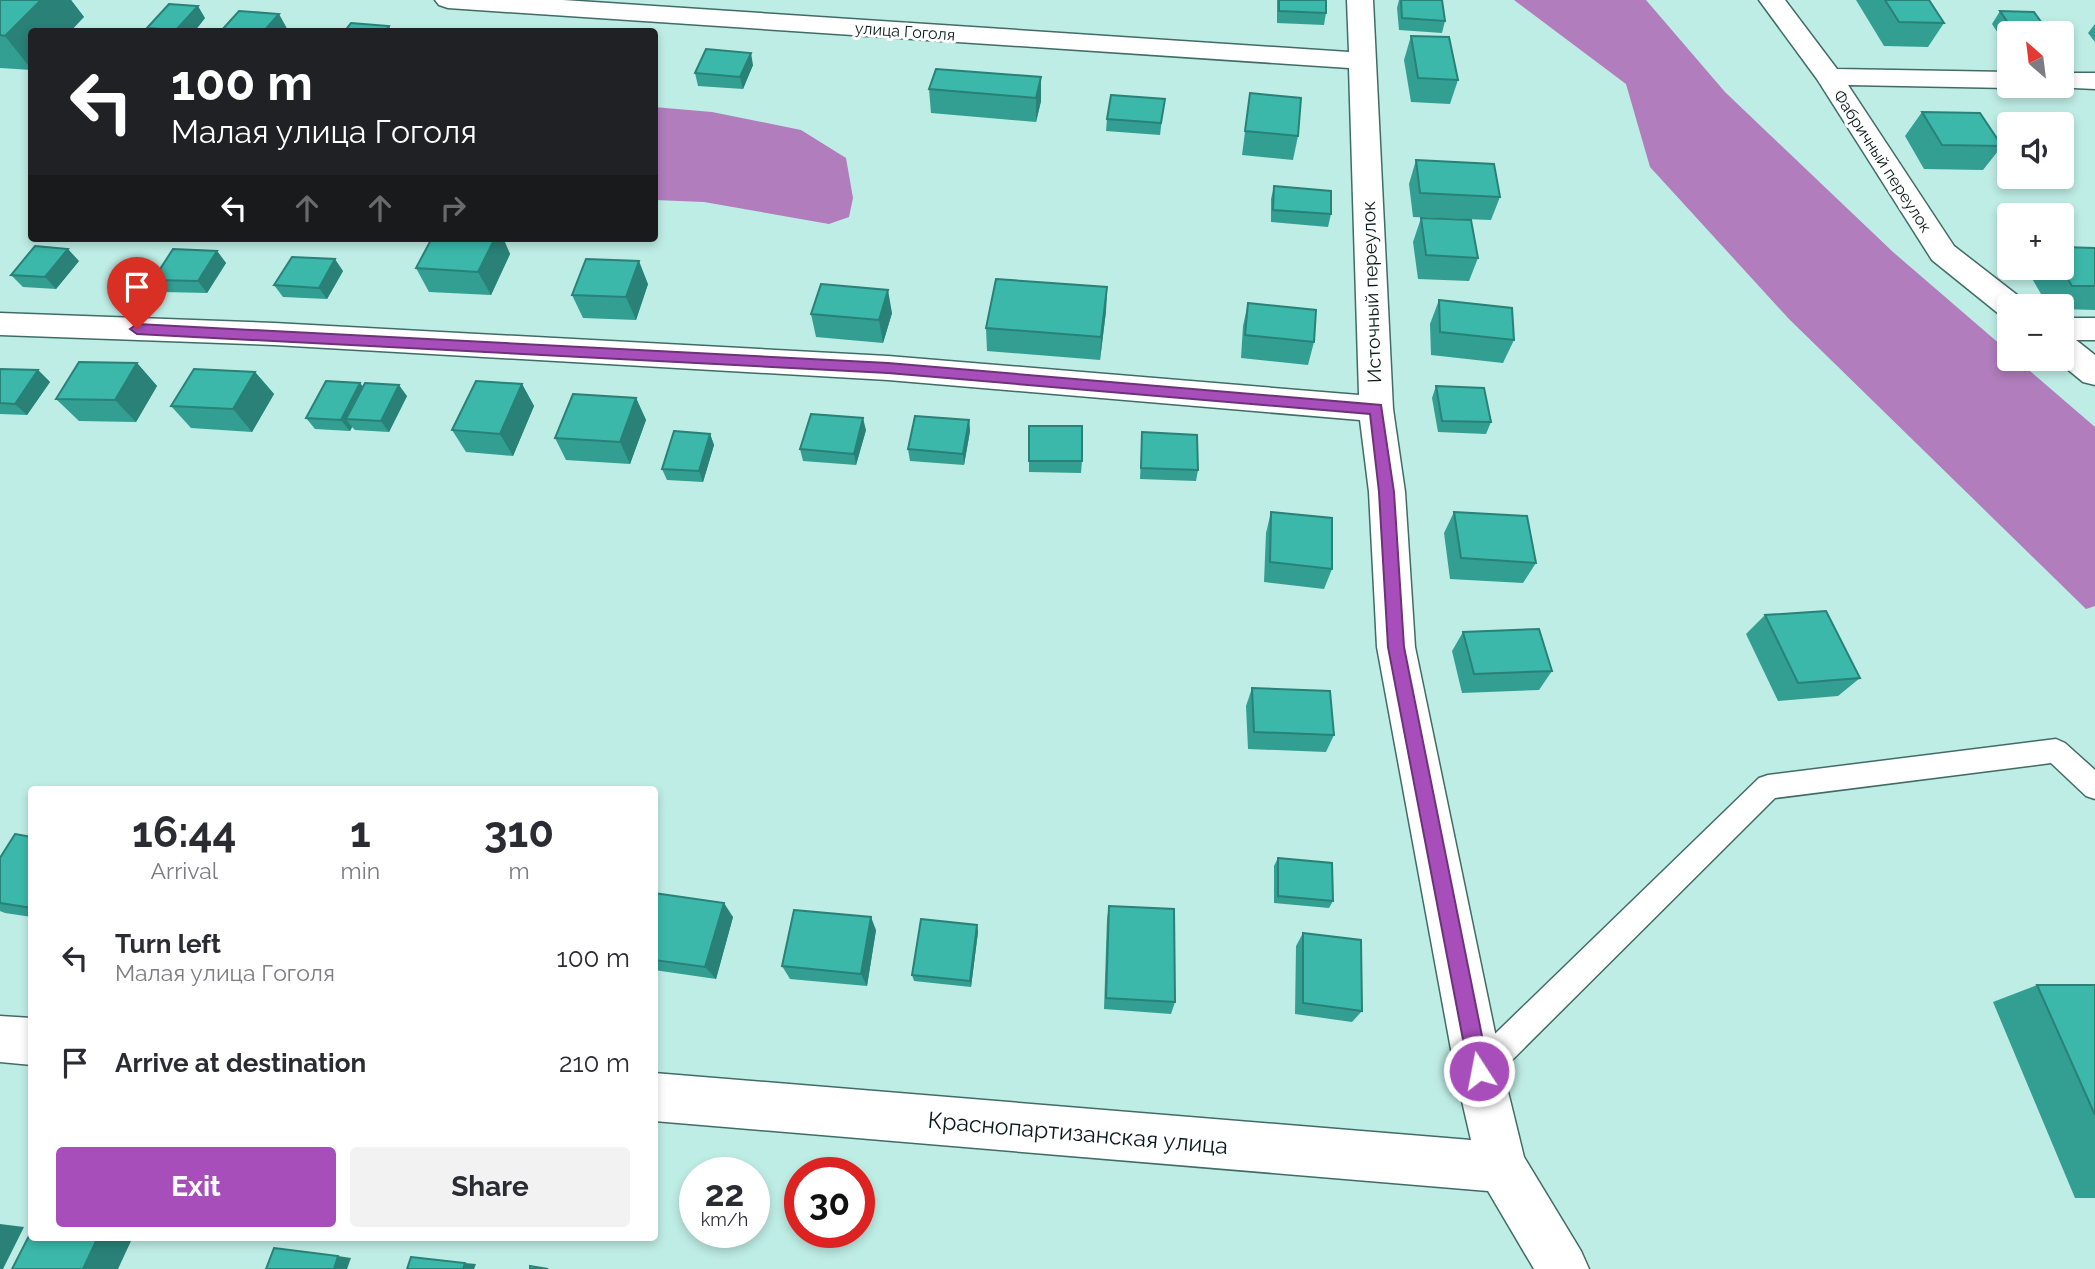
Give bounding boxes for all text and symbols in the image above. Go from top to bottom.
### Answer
street label: улица Гоголя [854,19,956,44]
north arrow [1997,21,2074,98]
map controls [1997,21,2074,371]
text: 100 m [171,54,313,111]
icon: left [56,56,147,147]
street label: Фабричный переулок [1829,87,1936,236]
button: sound [1997,112,2074,189]
text: Малая улица Гоголя [171,113,477,150]
icon: left [215,189,253,227]
icon: ahead [288,189,326,227]
icon: ahead [361,189,399,227]
icon: right [434,189,472,227]
street label: Источный переулок [1357,201,1385,383]
button: + [1997,203,2074,280]
pin [107,257,167,329]
icon: arrive [118,268,156,306]
button: − [1997,294,2074,371]
text: 16:44 [132,808,237,857]
text: 1 [350,808,371,857]
text: 310 [484,808,554,857]
text: Arrival [151,857,218,884]
text: min [341,857,380,884]
text: m [508,857,530,884]
text: Turn left [115,929,221,959]
icon: left [56,939,94,977]
text: 100 m [557,943,630,973]
text: Малая улица Гоголя [115,959,335,986]
position arrow [1442,1034,1516,1108]
icon: arrive [56,1044,94,1082]
text: Arrive at destination [115,1048,366,1078]
text: 210 m [559,1048,630,1078]
street label: Краснопартизанская улица [927,1106,1229,1159]
button: Exit [56,1147,336,1227]
button: Share [350,1147,630,1227]
speed limit sign: 30 [784,1157,875,1248]
text: 22 [705,1173,744,1214]
text: km/h [701,1209,748,1230]

